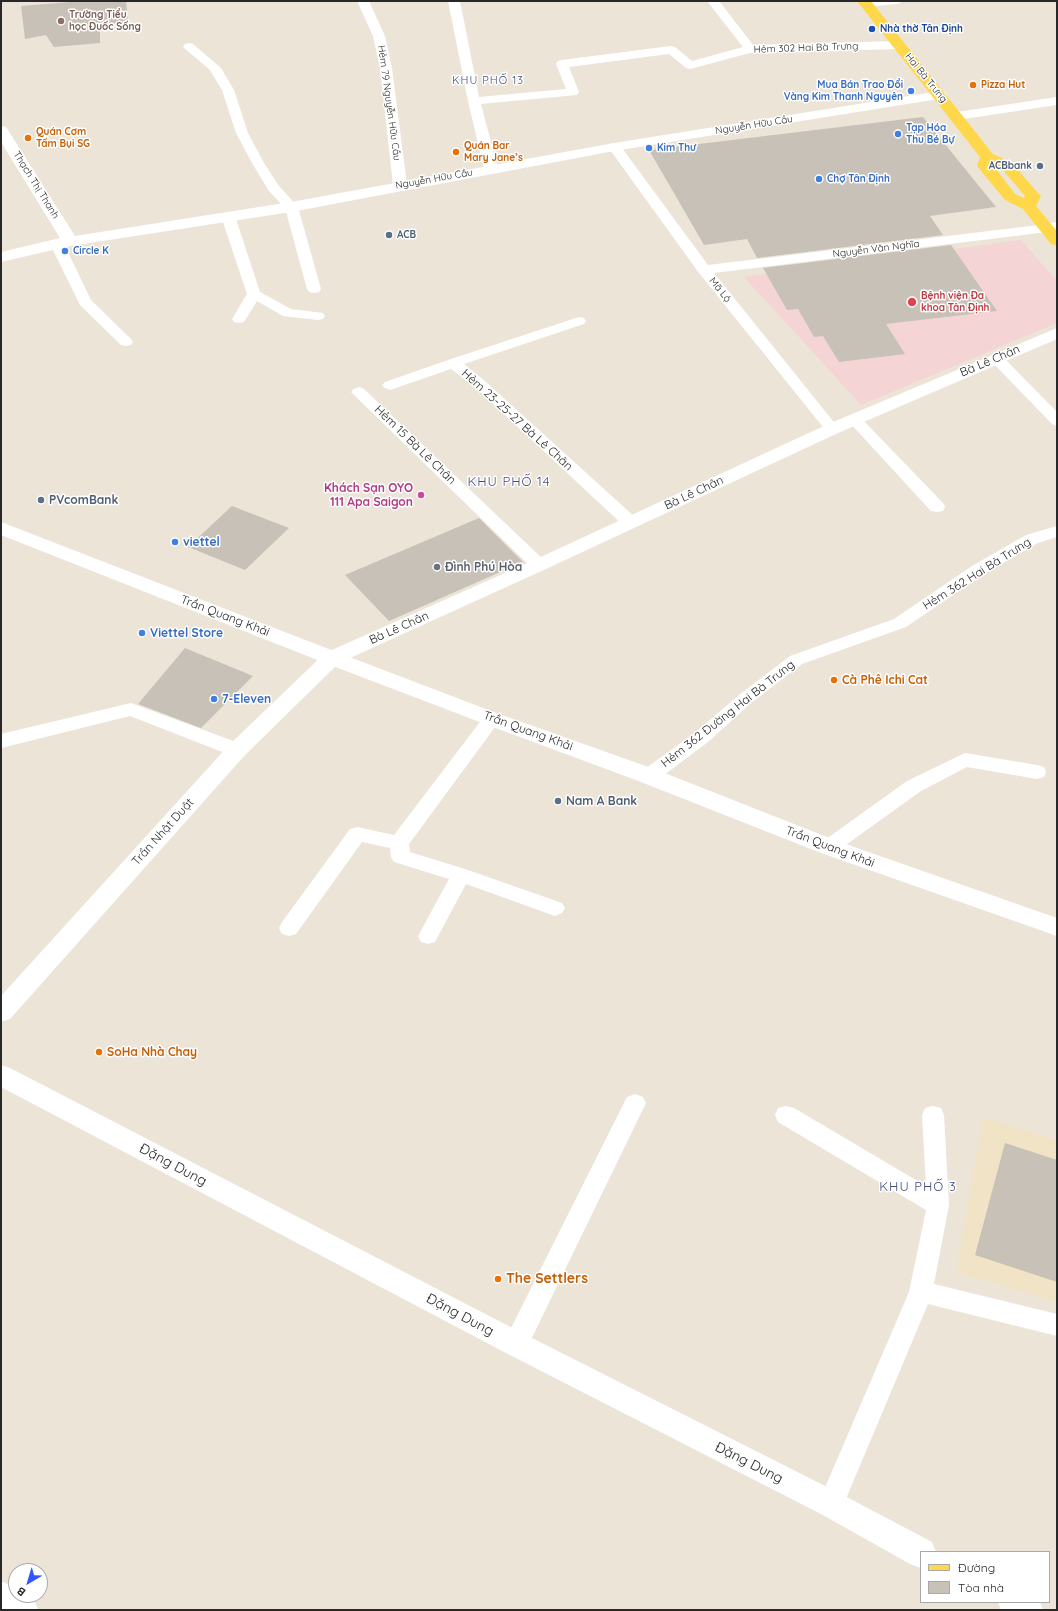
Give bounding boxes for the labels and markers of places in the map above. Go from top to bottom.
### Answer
place label: Trường Tiểu học Đuốc Sống [69,9,141,32]
marker: Trường Tiểu học Đuốc Sống [56,16,66,26]
place label: Nhà thờ Tân Định [880,23,963,35]
marker: Nhà thờ Tân Định [867,24,877,34]
place label: Mua Bán Trao Đổi Vàng Kim Thanh Nguyên [784,79,903,102]
place label: Pizza Hut [981,79,1025,91]
marker: Pizza Hut [968,80,978,90]
marker: Mua Bán Trao Đổi Vàng Kim Thanh Nguyên [906,86,916,96]
place label: Tạp Hóa Thu Bé Bự [906,122,954,146]
place label: Quán Cơm Tấm Bụi SG [36,126,90,150]
marker: Tạp Hóa Thu Bé Bự [893,129,903,139]
marker: Quán Cơm Tấm Bụi SG [23,133,33,143]
place label: Quán Bar Mary Jane’s [464,140,523,164]
place label: Kim Thư [657,142,696,154]
marker: Kim Thư [644,143,654,153]
marker: Quán Bar Mary Jane’s [451,147,461,157]
place label: ACBbank [989,160,1032,172]
marker: ACBbank [1035,161,1045,171]
place label: Chợ Tân Định [827,173,890,185]
marker: Chợ Tân Định [814,174,824,184]
place label: ACB [397,229,416,241]
marker: ACB [384,230,394,240]
place label: Circle K [73,245,109,257]
marker: Circle K [60,246,70,256]
place label: Bệnh viện Đa khoa Tân Định [921,290,989,314]
marker: Bệnh viện Đa khoa Tân Định [906,296,918,308]
place label: Khách Sạn OYO 111 Apa Saigon [324,481,413,509]
marker: Khách Sạn OYO 111 Apa Saigon [416,490,426,500]
place label: PVcomBank [49,493,118,507]
marker: PVcomBank [36,495,46,505]
place label: viettel [183,535,220,549]
marker: viettel [170,537,180,547]
place label: Đình Phú Hòa [445,560,522,574]
marker: Đình Phú Hòa [432,562,442,572]
place label: Viettel Store [150,626,223,640]
marker: Viettel Store [137,628,147,638]
place label: Cà Phê Ichi Cat [842,673,928,687]
marker: Cà Phê Ichi Cat [829,675,839,685]
place label: 7-Eleven [222,692,271,706]
marker: 7-Eleven [209,694,219,704]
place label: Nam A Bank [566,794,637,808]
marker: Nam A Bank [553,796,563,806]
place label: SoHa Nhà Chay [107,1045,197,1059]
marker: SoHa Nhà Chay [94,1047,104,1057]
place label: The Settlers [506,1271,588,1287]
marker: The Settlers [493,1274,503,1284]

